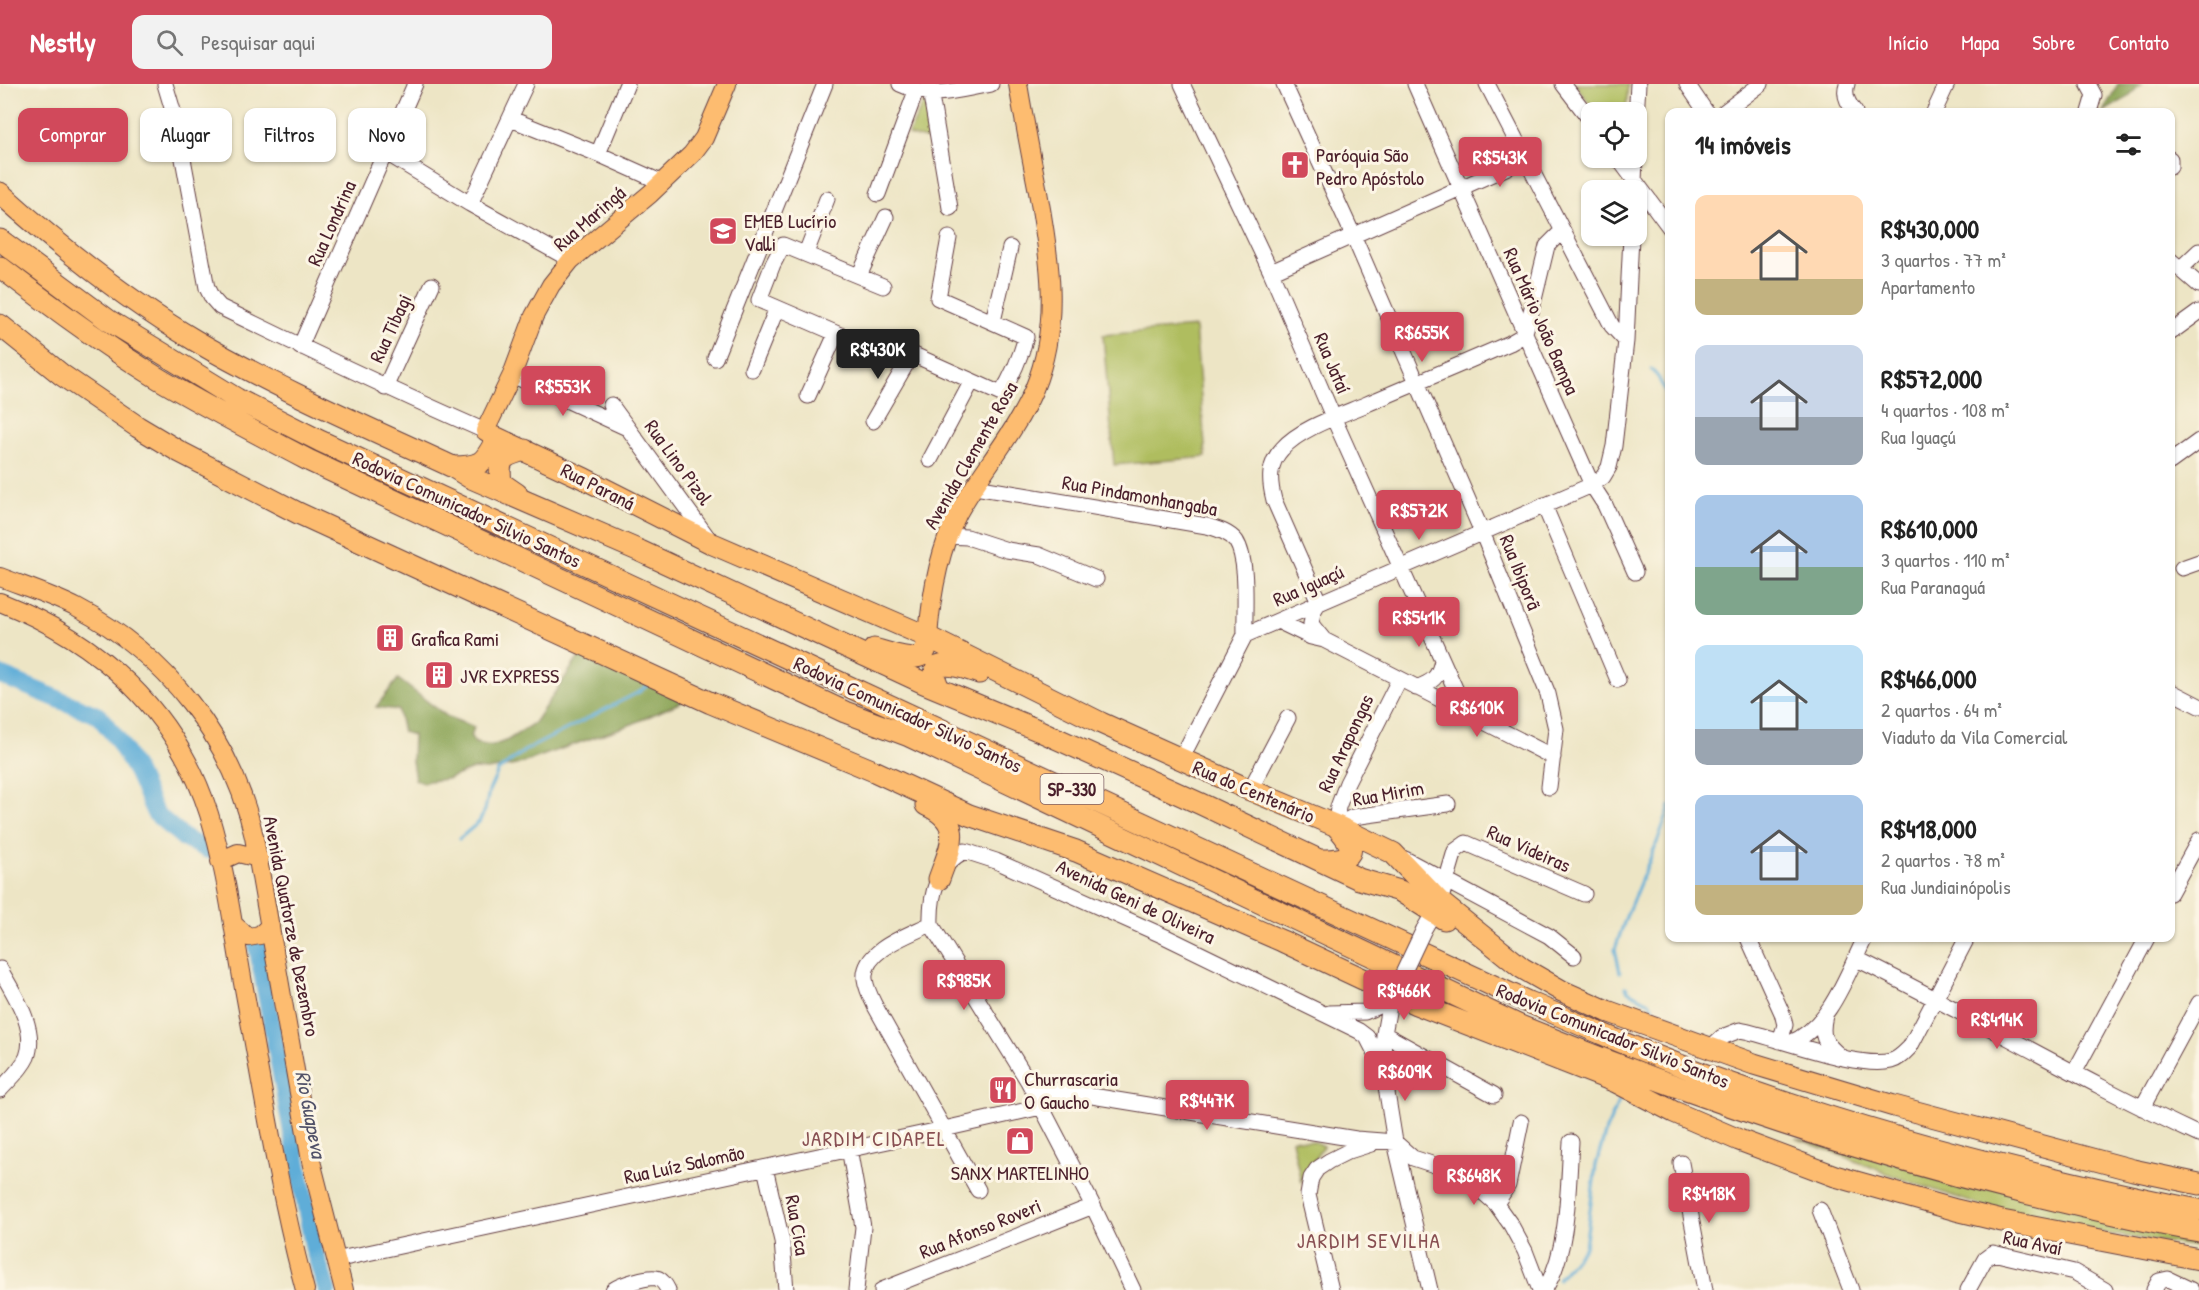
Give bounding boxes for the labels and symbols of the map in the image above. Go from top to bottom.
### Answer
pin: R$543K [1451,137,1549,188]
place label: Paróquia São Pedro Apóstolo [1316,141,1424,191]
church icon: Paróquia São Pedro Apóstolo [1279,149,1311,181]
street label: Rua Londrina [300,176,362,270]
street label: Rua Maringá [547,179,631,257]
place label: EMEB Lucírio Valli [744,207,836,257]
school or university icon: EMEB Lucírio Valli [707,215,739,247]
street label: Rua Mário João Bampa [1498,243,1587,399]
street label: Rua Tibagi [362,289,418,367]
pin: R$655K [1373,312,1471,363]
street label: Rua Jataí [1308,328,1358,398]
pin: R$430K [829,329,927,380]
pin: R$553K [514,366,612,417]
street label: Avenida Clemente Rosa [917,376,1023,534]
street label: Rua Lino Pizol [639,414,719,511]
street label: Rodovia Comunicador Silvio Santos [349,444,586,574]
street label: Rua Paraná [556,456,640,516]
street label: Rua Pindamonhangaba [1060,468,1220,522]
pin: R$572K [1370,490,1468,541]
street label: Rua Ibiporã [1494,530,1548,614]
street label: Rua Iguaçú [1268,557,1348,613]
pin: R$541K [1370,597,1468,648]
building icon: Grafica Rami [374,622,406,654]
place label: Grafica Rami [411,625,499,652]
street label: Rodovia Comunicador Silvio Santos [790,649,1027,779]
building icon: JVR EXPRESS [423,659,455,691]
place label: JVR EXPRESS [460,662,559,689]
pin: R$610K [1428,687,1526,738]
street label: Rua Arapongas [1311,689,1380,796]
street label: Rua do Centenário [1189,753,1319,829]
street label: Rua Mirim [1350,773,1426,813]
road number: SP-330 [1040,774,1104,804]
street label: Avenida Quatorze de Dezembro [257,813,327,1039]
street label: Rua Videiras [1483,818,1575,878]
street label: Avenida Geni de Oliveira [1052,852,1220,950]
pin: R$985K [915,960,1013,1011]
pin: R$466K [1355,970,1453,1021]
street label: Rodovia Comunicador Silvio Santos [1493,976,1734,1094]
pin: R$414K [1948,999,2046,1050]
pin: R$609K [1356,1051,1454,1102]
place label: Churrascaria O Gaucho [1024,1065,1118,1115]
water label: Rio Guapeva [288,1068,334,1163]
restaurant icon: Churrascaria O Gaucho [987,1074,1019,1106]
pin: R$447K [1158,1080,1256,1131]
district label: JARDIM CIDAPEL [802,1124,946,1153]
shop icon: SANX MARTELINHO [1004,1125,1036,1157]
street label: Rua Luíz Salomão [621,1138,747,1190]
pin: R$648K [1425,1155,1523,1206]
place label: SANX MARTELINHO [951,1159,1089,1186]
pin: R$418K [1660,1173,1758,1224]
street label: Rua Afonso Roveri [915,1191,1045,1265]
street label: Rua Cica [779,1193,817,1257]
street label: Rua Avaí [2001,1223,2065,1261]
district label: JARDIM SEVILHA [1297,1226,1441,1255]

